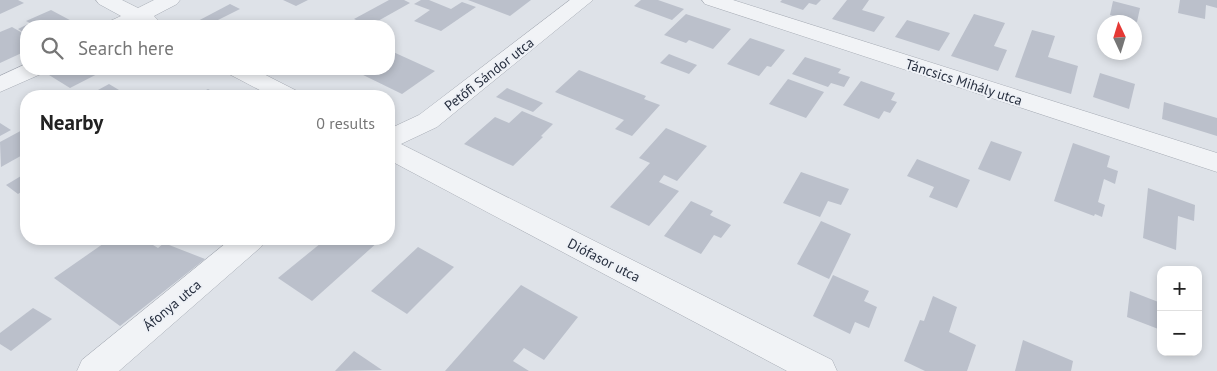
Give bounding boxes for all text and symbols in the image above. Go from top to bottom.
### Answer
north arrow [1097,15,1142,60]
search box [20,20,395,75]
street label: Petőfi Sándor utca [441,33,537,115]
icon: search [38,34,66,62]
text: Search here [78,36,174,60]
street label: Táncsics Mihály utca [903,55,1025,109]
text: Nearby [40,109,103,136]
text: 0 results [316,113,375,133]
street label: Diófasor utca [565,234,643,286]
map controls [1157,266,1202,356]
button: + [1157,266,1202,311]
street label: Áfonya utca [139,275,205,334]
button: − [1157,311,1202,356]

